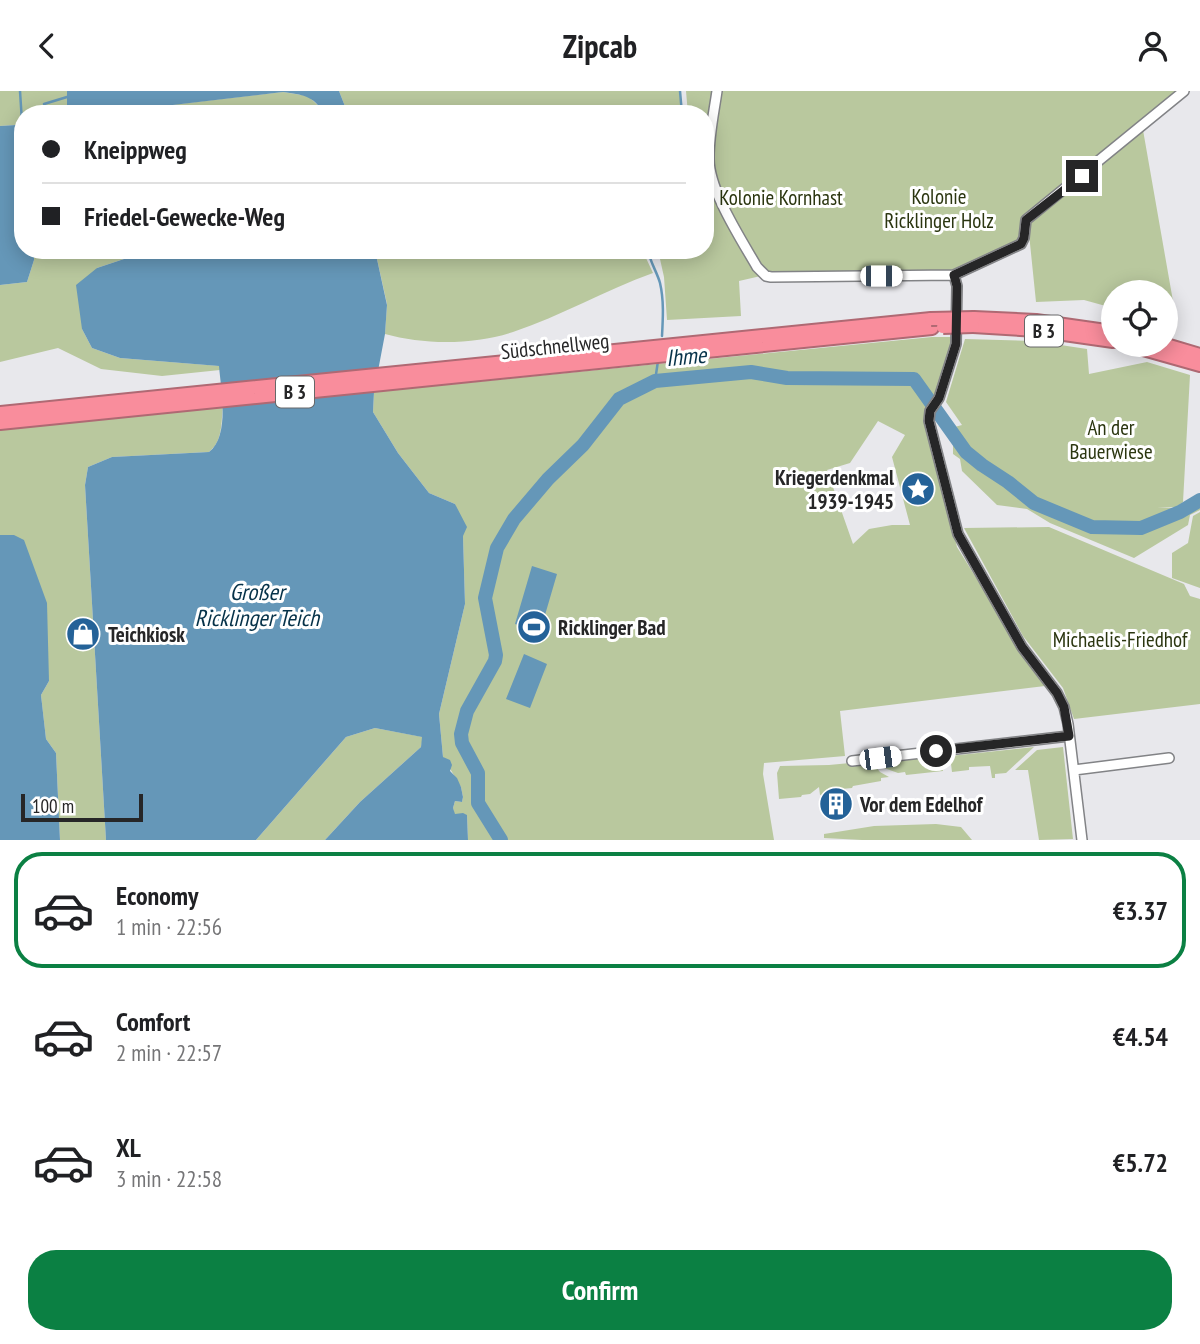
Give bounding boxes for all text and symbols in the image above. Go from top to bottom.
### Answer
text: Zipcab [563,25,637,67]
icon: back [28,27,66,65]
icon: person [1134,27,1172,65]
text: Kneippweg [84,133,187,166]
route end [1066,160,1098,192]
park label: Kolonie Ricklinger Holz [884,183,994,234]
park label: Kolonie Kornhast [719,184,843,211]
text: Friedel-Gewecke-Weg [84,200,285,233]
car [861,266,903,287]
map controls [1101,280,1178,357]
button: locate [1101,280,1178,357]
road number: B 3 [1025,315,1063,347]
street label: Südschnellweg [500,327,610,365]
water label: Ihme [665,340,709,372]
road number: B 3 [276,377,314,407]
park label: An der Bauerwiese [1069,414,1153,465]
place label: Kriegerdenkmal 1939-1945 [775,464,895,515]
place icon: Kriegerdenkmal 1939-1945 [899,470,937,508]
water label: Großer Ricklinger Teich [195,577,321,632]
sports icon: Ricklinger Bad [515,608,553,646]
place label: Ricklinger Bad [558,614,666,641]
shop icon: Teichkiosk [64,615,102,653]
place label: Teichkiosk [108,621,185,648]
park label: Michaelis-Friedhof [1053,626,1188,653]
route start [920,735,952,767]
car [858,745,903,771]
building icon: Vor dem Edelhof [817,785,855,823]
scale bar [21,791,144,823]
place label: Vor dem Edelhof [859,791,984,818]
text: 100 m [32,794,74,818]
icon: car [32,879,95,942]
text: Economy [116,879,198,912]
text: €3.37 [1113,894,1168,927]
text: 1 min · 22:56 [116,912,222,941]
icon: car [32,1005,95,1068]
text: Comfort [116,1005,190,1038]
text: €4.54 [1113,1020,1168,1053]
text: 2 min · 22:57 [116,1038,222,1067]
icon: car [32,1131,95,1194]
text: XL [116,1131,141,1164]
text: €5.72 [1113,1146,1168,1179]
text: 3 min · 22:58 [116,1164,222,1193]
button: Confirm [28,1250,1172,1330]

